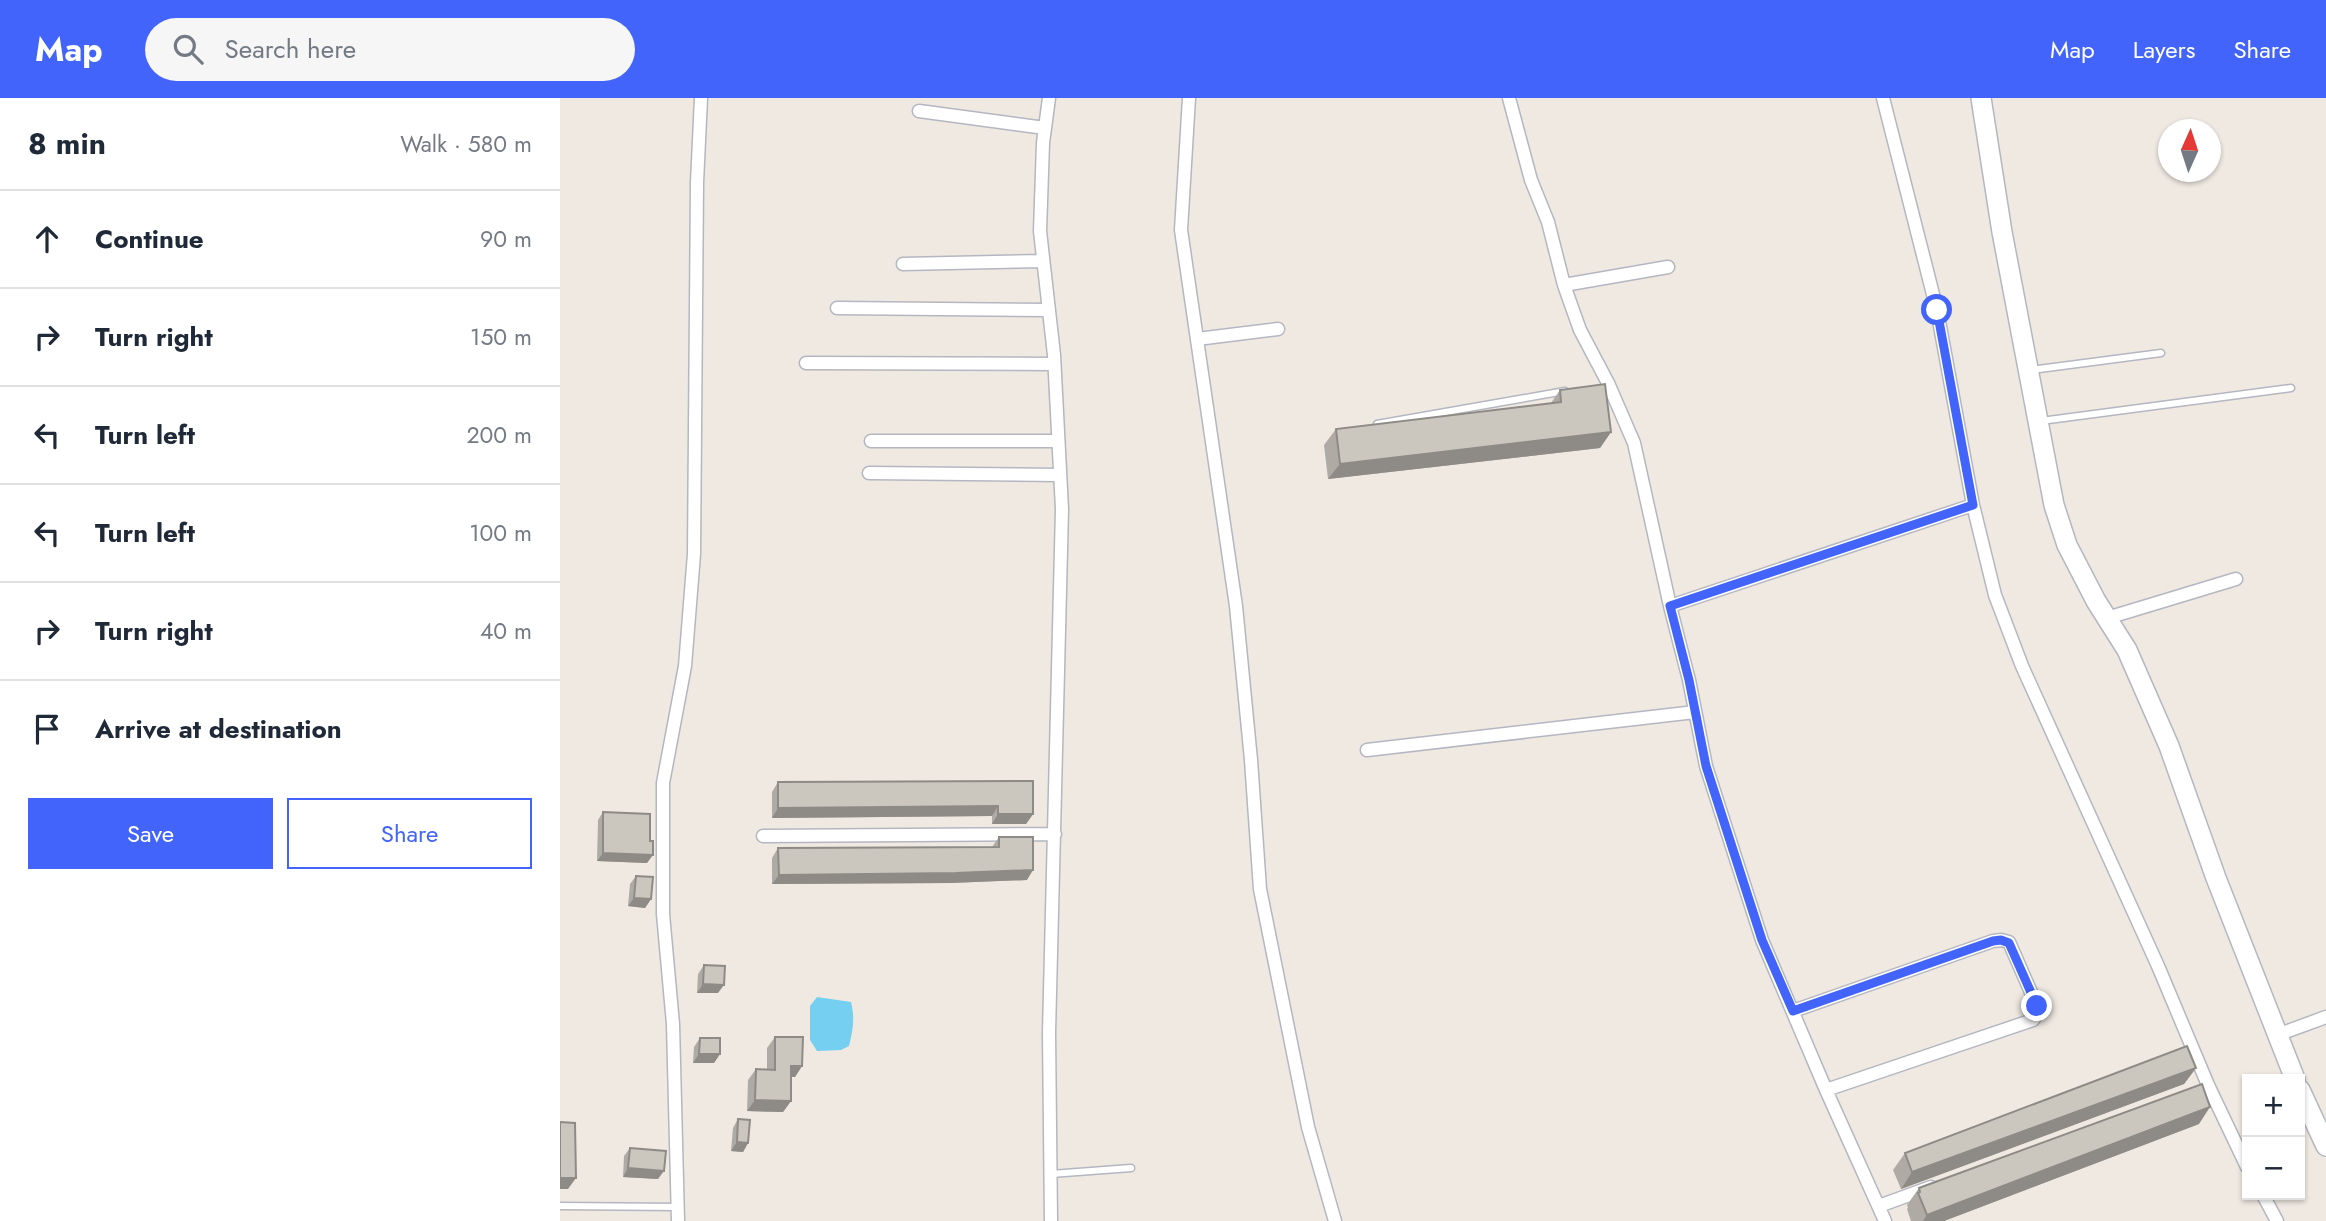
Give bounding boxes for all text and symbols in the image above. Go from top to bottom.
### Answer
search box [145,18,635,81]
text: Map [35,26,103,73]
icon: search [169,30,207,68]
text: Search here [225,30,356,68]
text: Map [2050,32,2095,67]
text: Layers [2133,32,2195,67]
text: Share [2233,32,2291,67]
north arrow [2158,119,2221,182]
text: 8 min [28,122,106,165]
text: Walk · 580 m [400,127,532,161]
icon: ahead [28,220,66,258]
text: Continue [95,220,204,258]
text: 90 m [480,222,532,256]
route start [1921,294,1952,325]
icon: right [28,318,66,356]
text: Turn right [95,318,213,356]
text: 150 m [470,320,532,354]
icon: left [28,416,66,454]
text: Turn left [95,416,195,454]
text: 200 m [466,418,532,452]
icon: left [28,514,66,552]
text: Turn left [95,514,195,552]
text: 100 m [469,516,532,550]
icon: right [28,612,66,650]
text: Turn right [95,612,213,650]
text: 40 m [480,614,532,648]
icon: arrive [28,710,66,748]
text: Arrive at destination [95,710,342,748]
button: Save [28,798,273,869]
button: Share [287,798,532,869]
route end [2021,990,2052,1021]
map controls [2242,1074,2305,1200]
button: + [2242,1074,2305,1137]
button: − [2242,1137,2305,1200]

